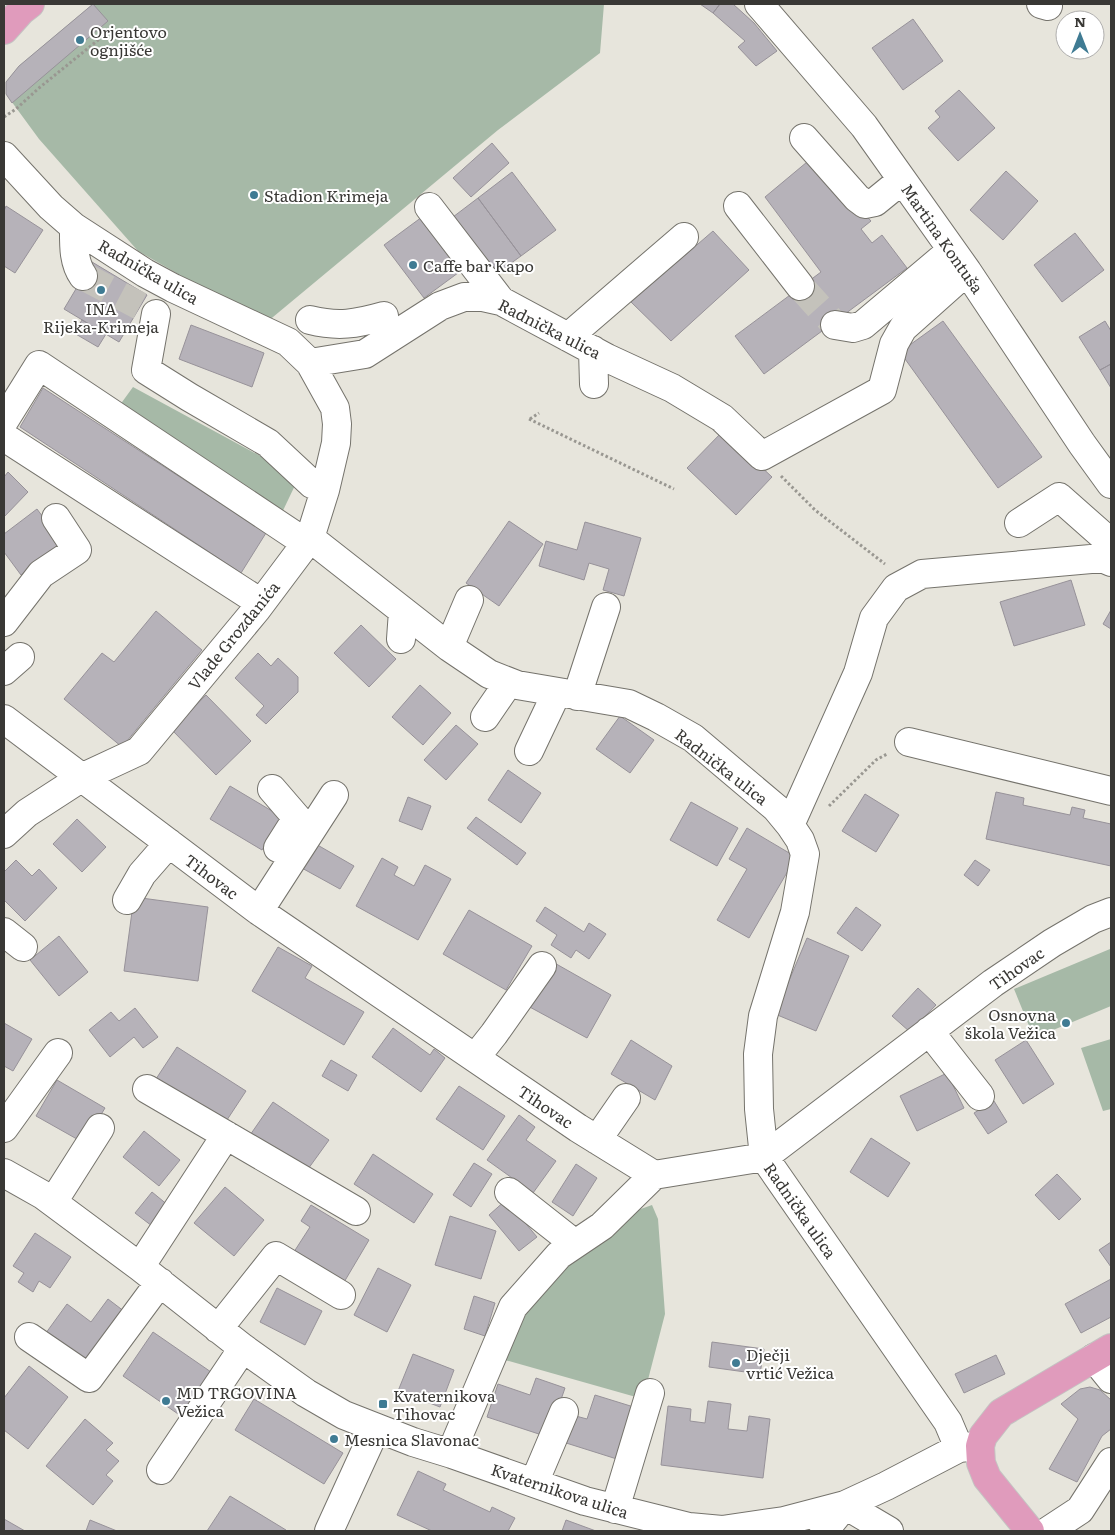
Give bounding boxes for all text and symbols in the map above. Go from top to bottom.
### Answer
north arrow [1055,10,1105,60]
text: N [1074,11,1086,31]
place label: Orjentovo ognjišće [90,19,167,61]
marker: Orjentovo ognjišće [74,34,86,46]
street label: Martina Kontuša [896,178,990,298]
place label: Stadion Krimeja [264,183,389,207]
marker: Stadion Krimeja [248,189,260,201]
street label: Radnička ulica [94,233,204,310]
place label: Caffe bar Kapo [423,253,534,277]
marker: Caffe bar Kapo [407,259,419,271]
marker: INA Rijeka-Krimeja [95,284,107,296]
street label: Radnička ulica [494,292,606,364]
place label: INA Rijeka-Krimeja [43,296,159,338]
street label: Vlade Grozdanića [181,575,285,695]
street label: Radnička ulica [670,722,774,810]
street label: Tihovac [180,848,244,904]
street label: Tihovac [984,940,1048,996]
place label: Osnovna škola Vežica [965,1002,1056,1044]
marker: Osnovna škola Vežica [1060,1017,1072,1029]
street label: Tihovac [513,1079,579,1133]
street label: Radnička ulica [759,1157,843,1263]
place label: Dječji vrtić Vežica [746,1342,835,1384]
marker: Dječji vrtić Vežica [730,1357,742,1369]
place label: MD TRGOVINA Vežica [176,1380,297,1422]
place label: Kvaternikova Tihovac [393,1383,496,1425]
marker: MD TRGOVINA Vežica [160,1395,172,1407]
marker: Kvaternikova Tihovac [377,1398,389,1410]
place label: Mesnica Slavonac [344,1427,479,1451]
marker: Mesnica Slavonac [328,1433,340,1445]
street label: Kvaternikova ulica [488,1456,632,1524]

